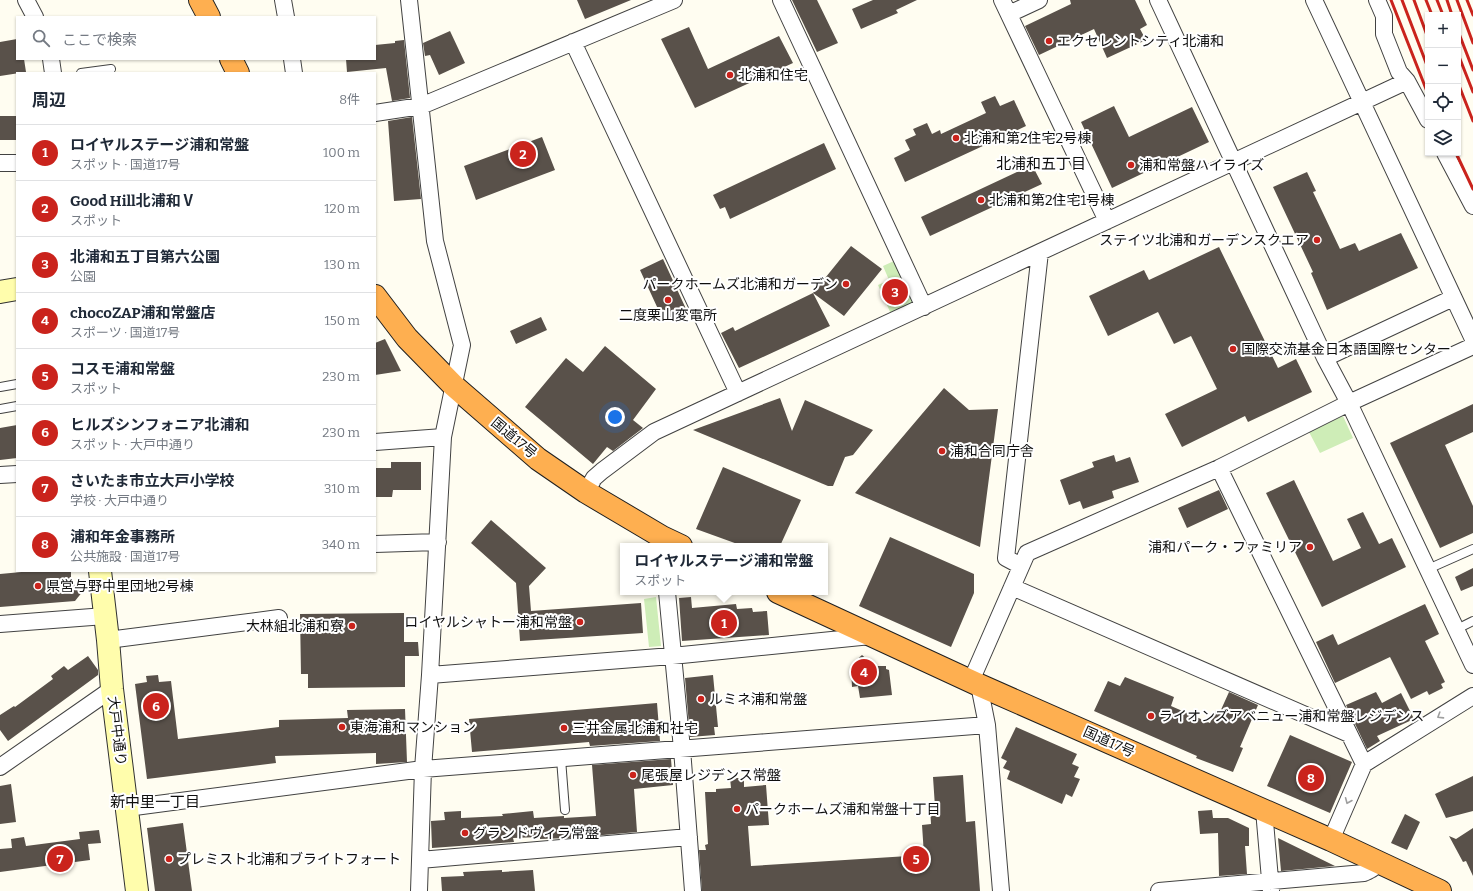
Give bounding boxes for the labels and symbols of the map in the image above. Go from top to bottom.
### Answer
place label: エクセレントシティ北浦和 [1057,33,1224,50]
marker: エクセレントシティ北浦和 [1044,36,1054,46]
place label: 北浦和住宅 [738,67,808,84]
marker: 北浦和住宅 [725,70,735,80]
place label: 北浦和第2住宅2号棟 [964,130,1091,147]
marker: 北浦和第2住宅2号棟 [951,133,961,143]
pin: 2 [510,139,536,169]
district label: 北浦和五丁目 [996,155,1086,173]
place label: 浦和常盤ハイライズ [1139,157,1264,174]
marker: 浦和常盤ハイライズ [1126,160,1136,170]
place label: 北浦和第2住宅1号棟 [989,192,1114,209]
marker: 北浦和第2住宅1号棟 [976,195,986,205]
place label: ステイツ北浦和ガーデンスクエア [1099,232,1309,249]
marker: ステイツ北浦和ガーデンスクエア [1312,235,1322,245]
place label: パークホームズ北浦和ガーデン [642,276,838,293]
pin: 3 [882,277,908,307]
marker: パークホームズ北浦和ガーデン [841,279,851,289]
marker: 二度栗山変電所 [663,295,673,305]
place label: 二度栗山変電所 [619,307,717,324]
place label: 国際交流基金日本語国際センター [1241,341,1451,358]
marker: 国際交流基金日本語国際センター [1228,344,1238,354]
your location [605,407,625,427]
street label: 国道17号 [488,414,540,462]
place label: 浦和合同庁舎 [950,443,1034,460]
marker: 浦和合同庁舎 [937,446,947,456]
place label: 浦和パーク・ファミリア [1148,539,1302,556]
marker: 浦和パーク・ファミリア [1305,542,1315,552]
place label: 県営与野中里団地2号棟 [46,578,194,595]
marker: 県営与野中里団地2号棟 [33,581,43,591]
pin: 1 [711,608,737,638]
place label: ロイヤルシャトー浦和常盤 [404,614,572,631]
marker: ロイヤルシャトー浦和常盤 [575,617,585,627]
place label: 大林組北浦和寮 [246,618,344,635]
marker: 大林組北浦和寮 [347,621,357,631]
pin: 4 [851,657,877,687]
pin: 6 [143,691,169,721]
place label: ルミネ浦和常盤 [709,691,807,708]
marker: ルミネ浦和常盤 [696,694,706,704]
street label: 大戸中通り [104,695,130,767]
place label: ライオンズアベニュー浦和常盤レジデンス [1159,708,1424,725]
marker: ライオンズアベニュー浦和常盤レジデンス [1146,711,1156,721]
one-way arrow [1437,712,1444,719]
place label: 東海浦和マンション [350,719,476,736]
place label: 三井金属北浦和社宅 [572,720,698,737]
marker: 東海浦和マンション [337,722,347,732]
marker: 三井金属北浦和社宅 [559,723,569,733]
street label: 国道17号 [1081,723,1137,761]
pin: 8 [1298,763,1324,793]
place label: 尾張屋レジデンス常盤 [641,767,781,784]
marker: 尾張屋レジデンス常盤 [628,770,638,780]
district label: 新中里一丁目 [110,793,200,811]
one-way arrow [1345,797,1353,804]
place label: パークホームズ浦和常盤十丁目 [745,801,941,818]
marker: パークホームズ浦和常盤十丁目 [732,804,742,814]
place label: グランドヴィラ常盤 [473,825,599,842]
marker: グランドヴィラ常盤 [460,828,470,838]
pin: 7 [47,844,73,874]
pin: 5 [903,844,929,874]
place label: プレミスト北浦和ブライトフォート [177,851,401,868]
marker: プレミスト北浦和ブライトフォート [164,854,174,864]

